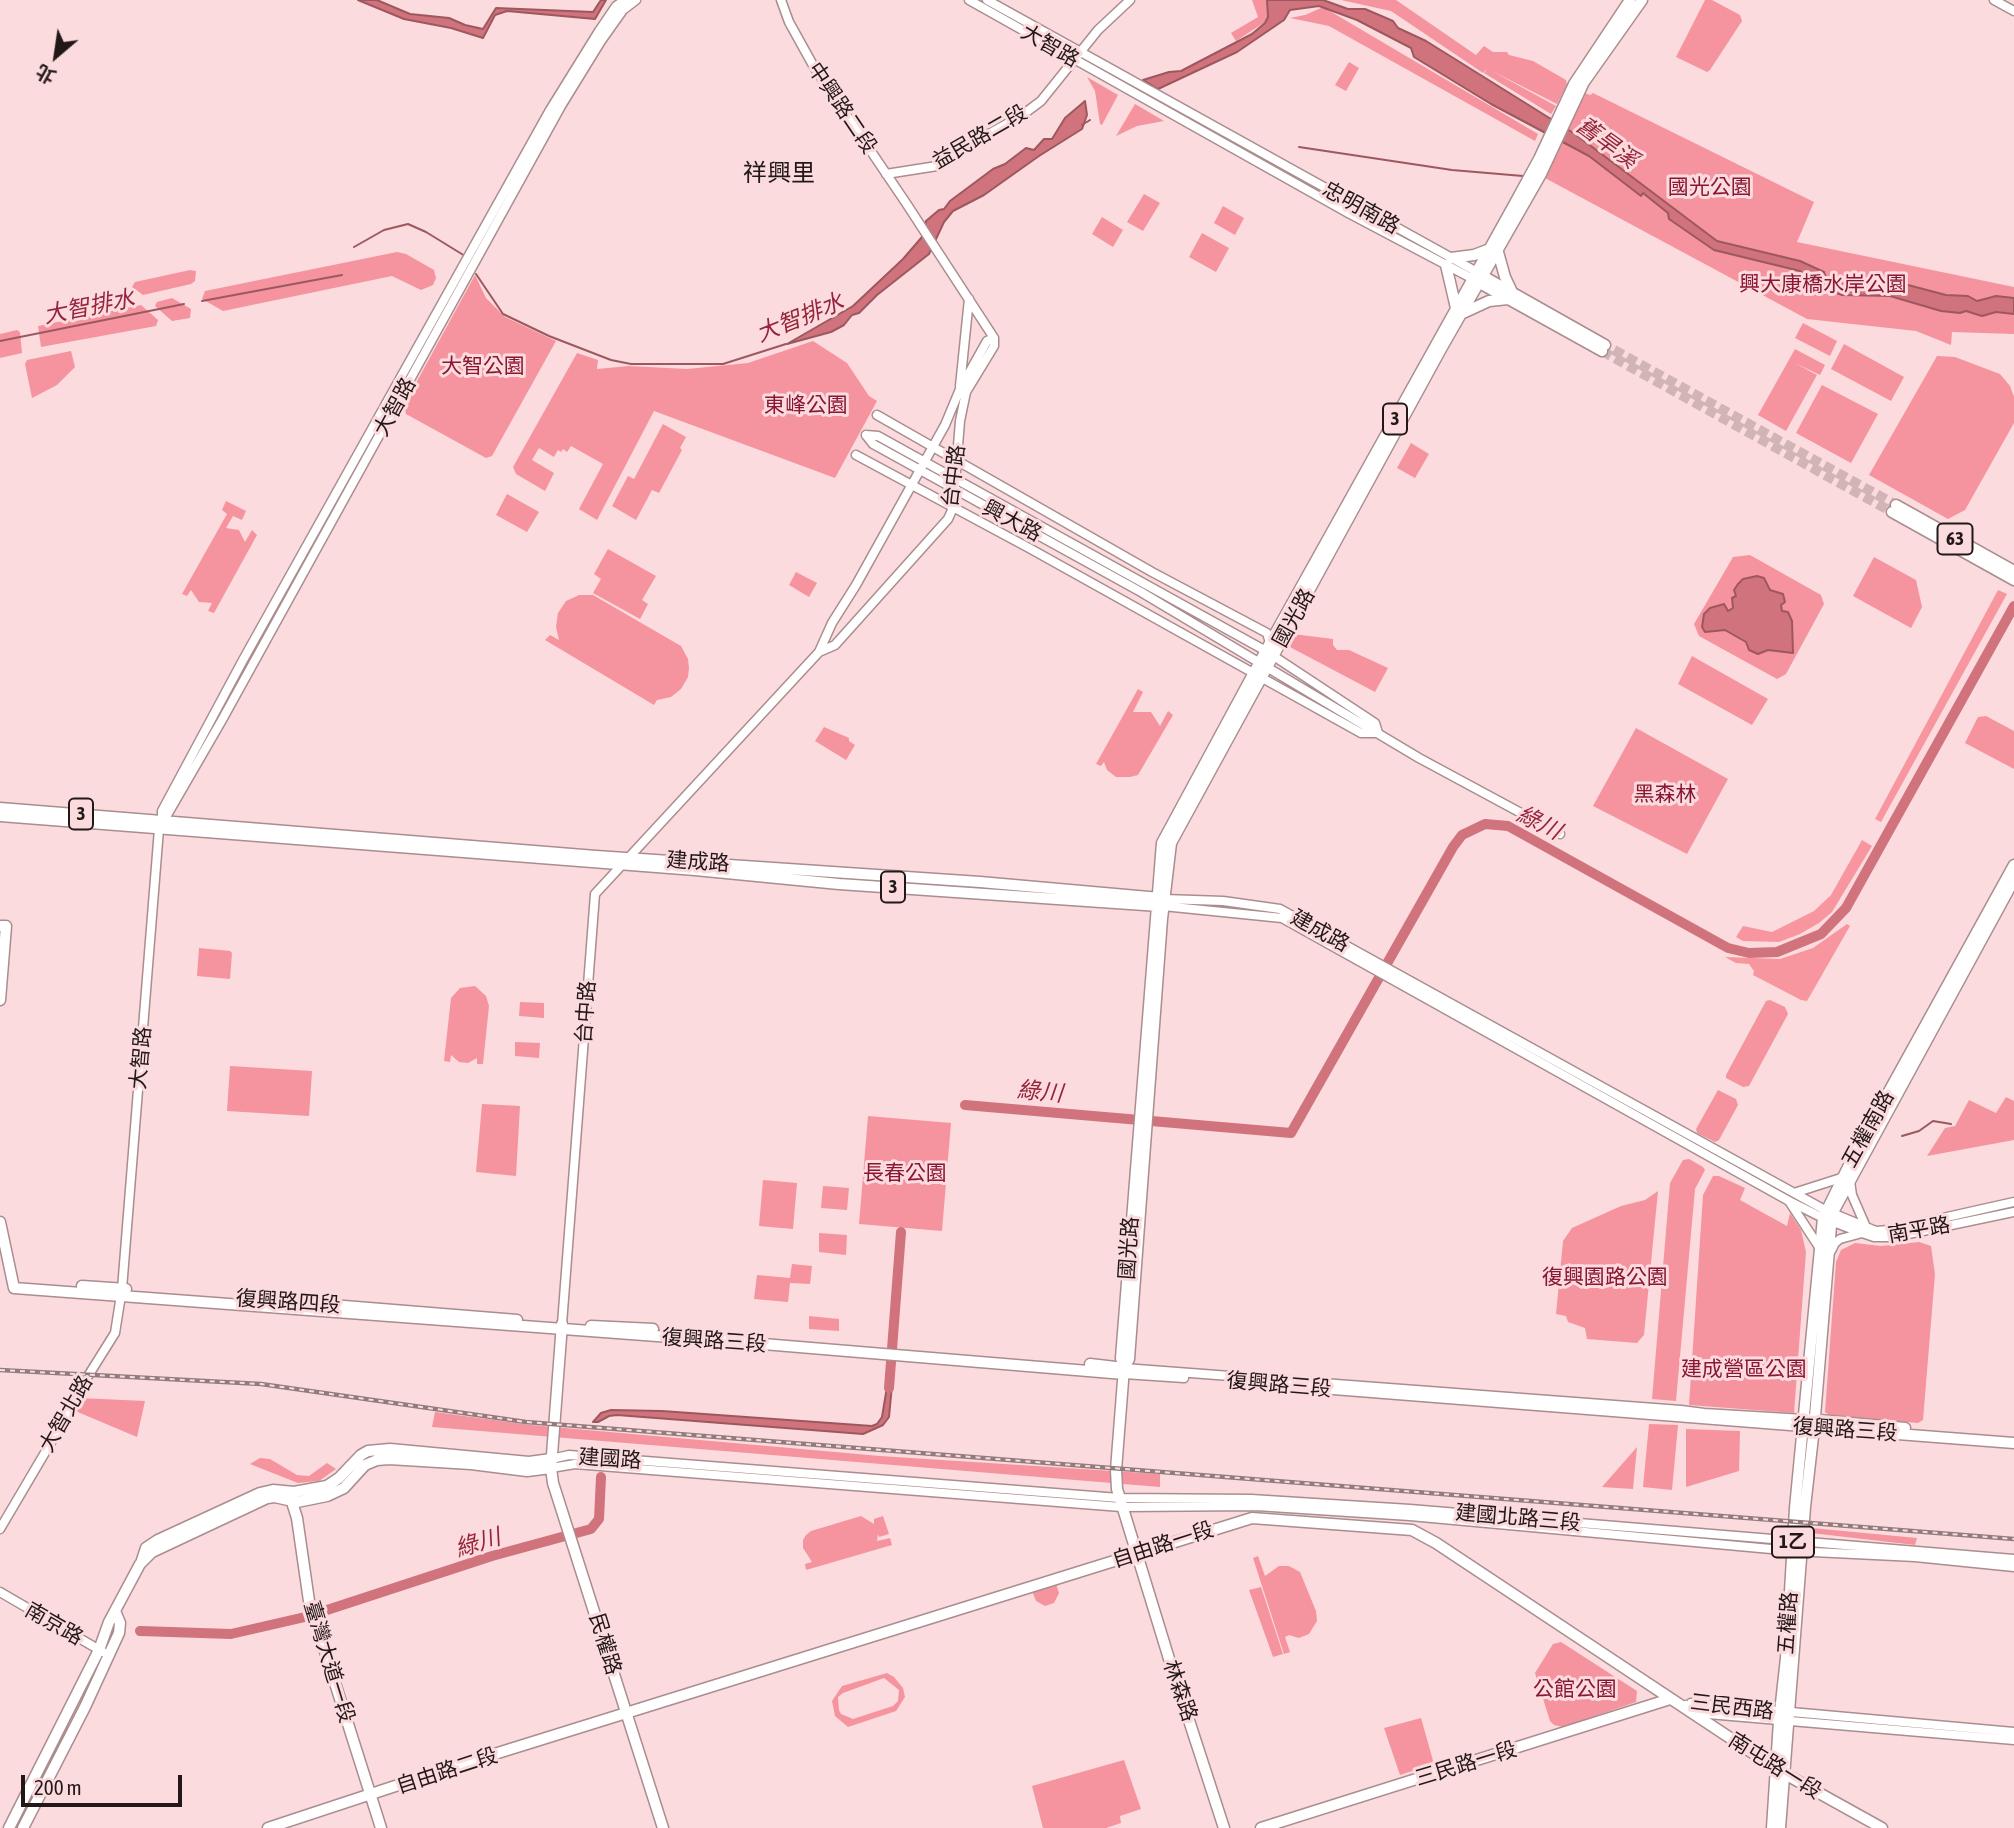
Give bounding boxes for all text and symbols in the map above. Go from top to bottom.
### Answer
street label: 大智路 [1016,19,1084,73]
north arrow [21,21,91,91]
street label: 中興路二段 [802,57,882,159]
text: 北 [32,60,59,89]
street label: 益民路二段 [928,100,1032,174]
water label: 舊旱溪 [1571,112,1643,174]
district label: 祥興里 [743,159,815,187]
park label: 國光公園 [1668,174,1752,200]
street label: 忠明南路 [1318,177,1404,239]
park label: 興大康橋水岸公園 [1739,271,1907,297]
water label: 大智排水 [41,285,137,329]
water label: 大智排水 [752,288,848,348]
park label: 大智公園 [441,353,525,379]
street label: 大智路 [369,373,421,441]
park label: 東峰公園 [764,392,848,418]
road number: 3 [1383,404,1407,434]
street label: 台中路 [938,443,970,509]
street label: 興大路 [978,495,1046,547]
road number: 63 [1938,524,1972,554]
street label: 國光路 [1268,584,1320,652]
park label: 黑森林 [1634,781,1696,807]
road number: 3 [69,799,93,830]
water label: 綠川 [1512,801,1566,845]
street label: 建成路 [666,847,730,877]
road number: 3 [881,872,905,902]
street label: 建成路 [1286,905,1354,957]
street label: 台中路 [571,980,601,1044]
street label: 大智路 [126,1026,156,1090]
water label: 綠川 [1016,1076,1064,1108]
street label: 五權南路 [1837,1086,1899,1172]
park label: 長春公園 [863,1160,947,1186]
street label: 南平路 [1886,1212,1952,1248]
street label: 國光路 [1114,1216,1144,1280]
park label: 復興園路公園 [1542,1264,1668,1290]
street label: 復興路四段 [235,1286,341,1318]
street label: 復興路三段 [661,1325,767,1357]
park label: 建成營區公園 [1681,1356,1807,1382]
street label: 復興路三段 [1226,1368,1332,1402]
street label: 大智北路 [34,1371,98,1457]
street label: 復興路三段 [1792,1414,1898,1446]
street label: 建國路 [578,1444,642,1474]
street label: 建國北路三段 [1454,1500,1582,1536]
street label: 自由路一段 [1109,1517,1217,1573]
water label: 綠川 [452,1523,504,1563]
road number: 1乙 [1772,1526,1814,1558]
street label: 五權路 [1773,1591,1803,1655]
street label: 南京路 [20,1597,88,1651]
street label: 臺灣大道一段 [299,1598,359,1726]
street label: 民權路 [584,1610,626,1678]
street label: 林森路 [1158,1657,1202,1725]
park label: 公館公園 [1533,1676,1617,1702]
street label: 三民西路 [1689,1689,1775,1725]
street label: 南屯路一段 [1724,1727,1826,1805]
street label: 三民路一段 [1412,1737,1520,1791]
street label: 自由路二段 [393,1743,501,1799]
scale bar [24,1762,186,1806]
text: 200 m [34,1775,82,1799]

